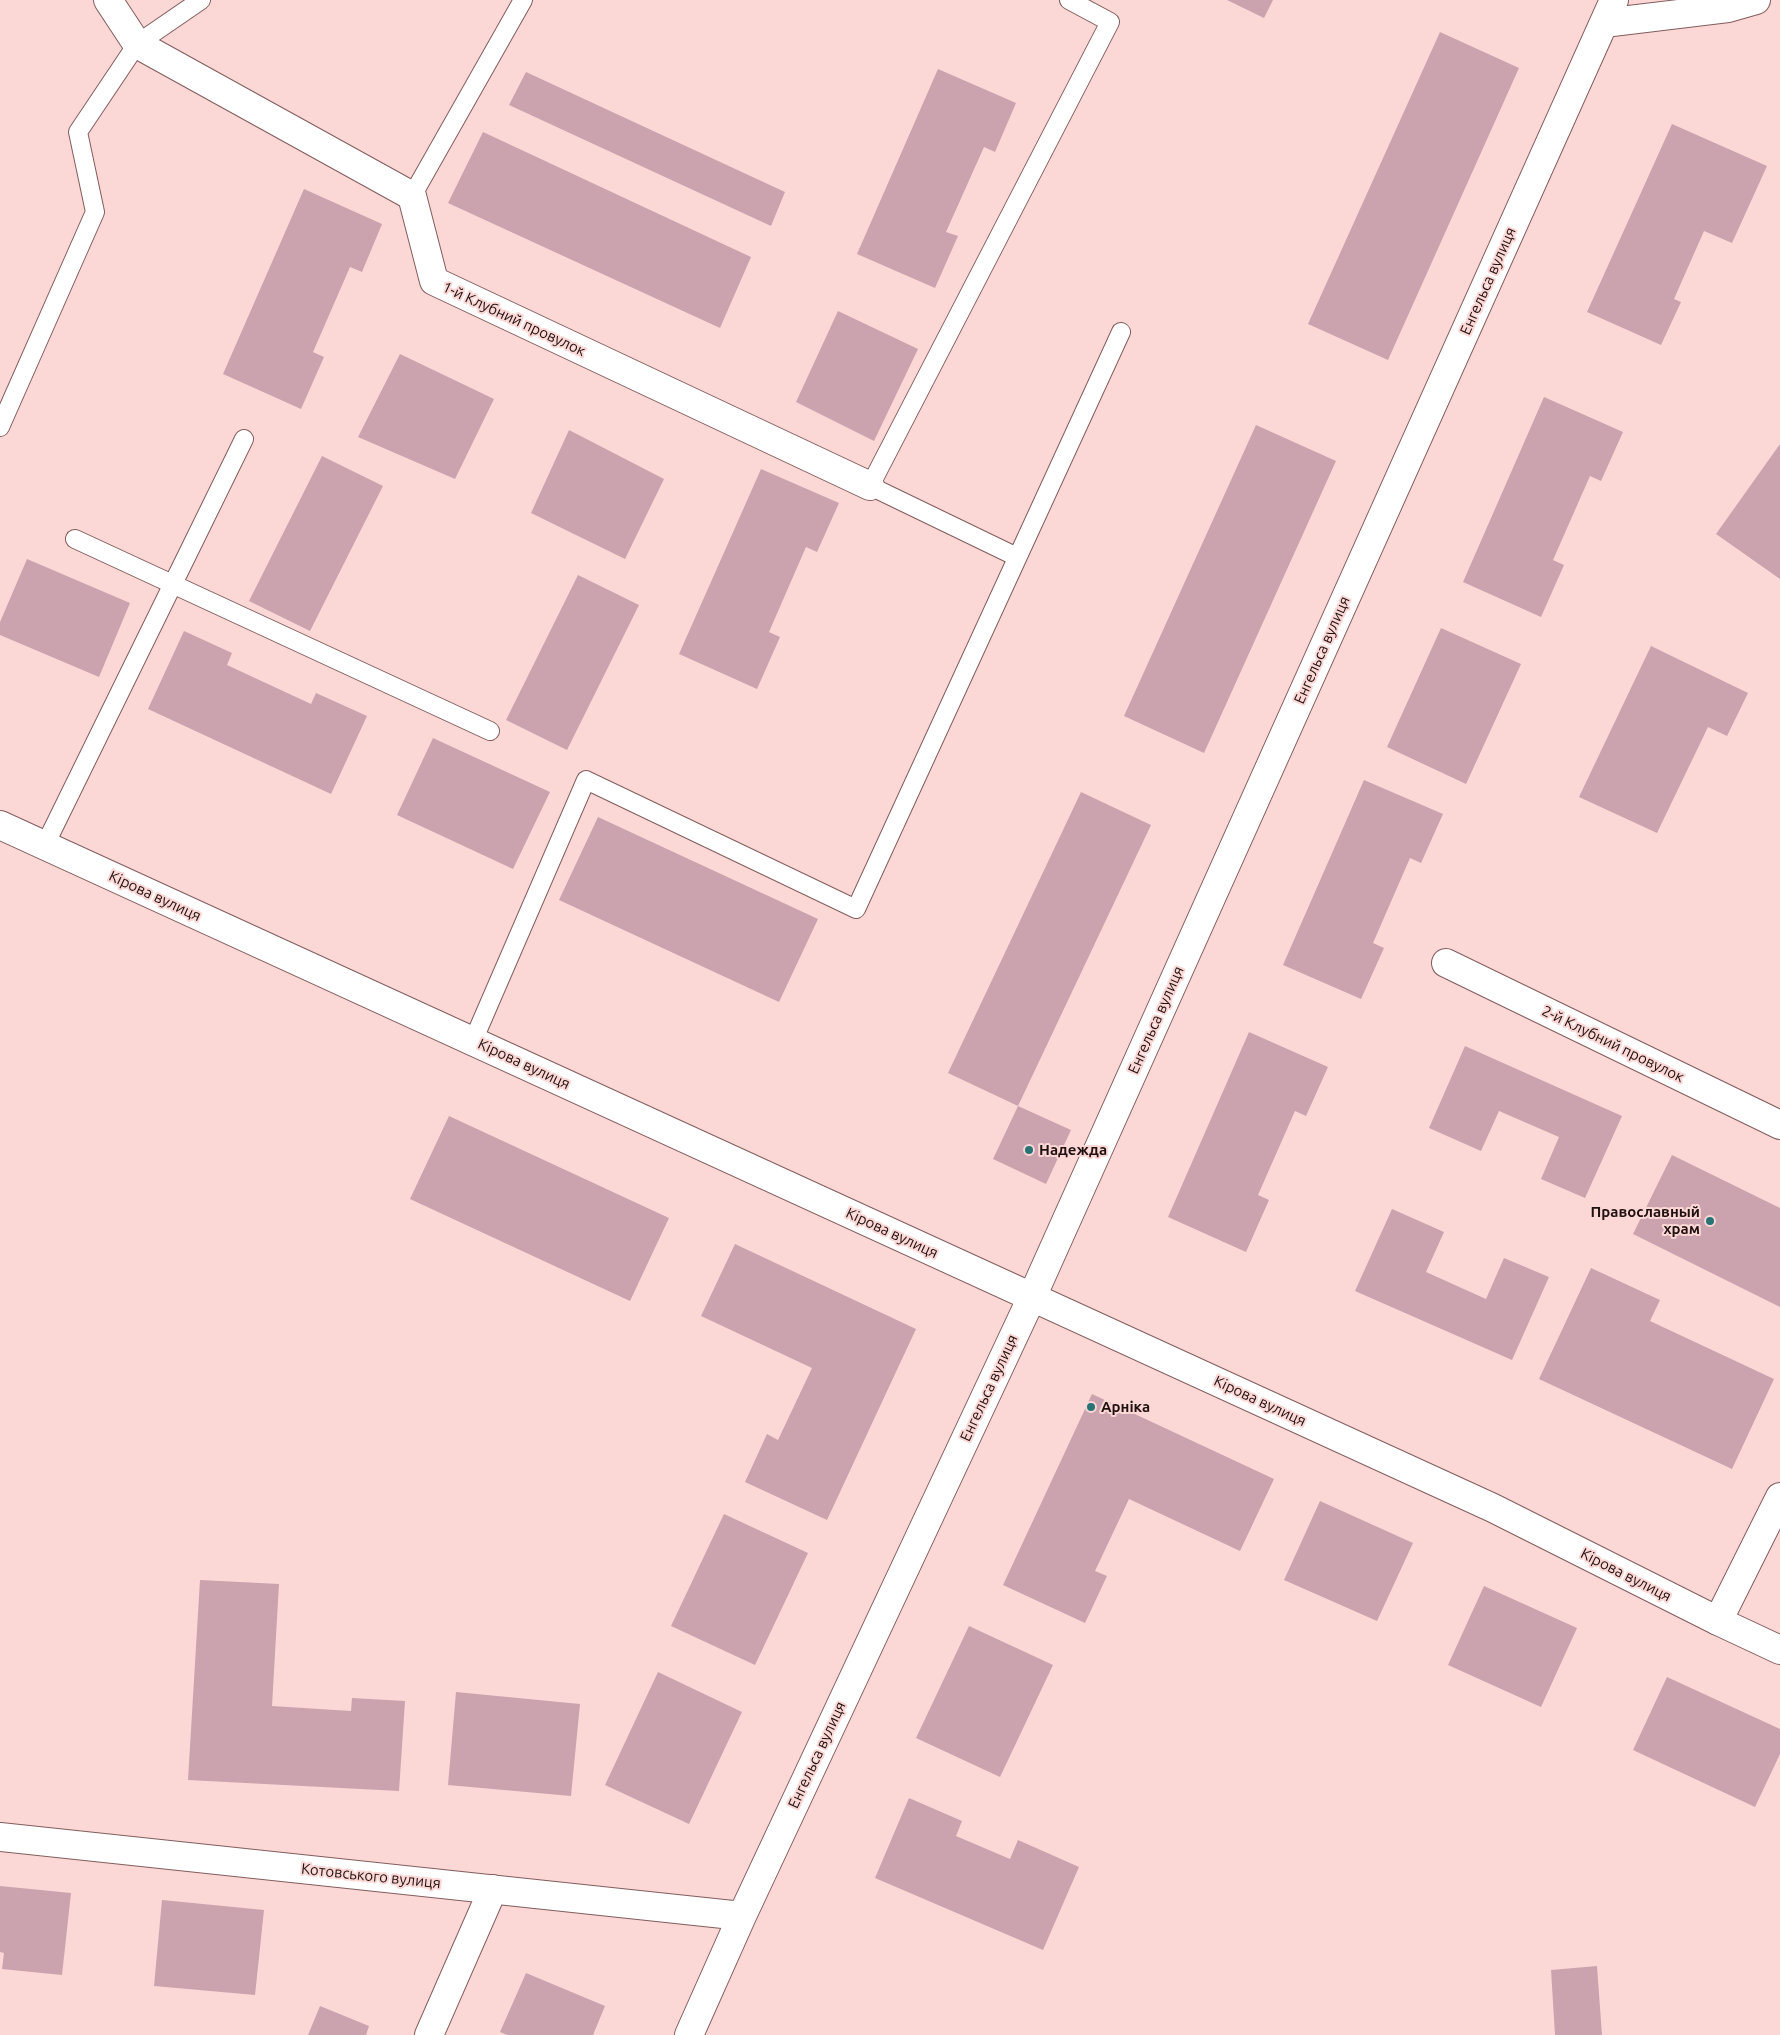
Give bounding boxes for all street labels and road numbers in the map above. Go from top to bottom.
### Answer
street label: Енгельса вулиця [1456,224,1520,338]
street label: 1-й Клубний провулок [439,278,589,360]
street label: Енгельса вулиця [1290,593,1354,707]
street label: Кірова вулиця [106,867,204,925]
street label: Енгельса вулиця [1124,963,1188,1077]
street label: 2-й Клубний провулок [1539,1002,1687,1086]
street label: Кірова вулиця [475,1035,573,1093]
street label: Кірова вулиця [843,1204,941,1262]
street label: Енгельса вулиця [956,1332,1022,1444]
street label: Кірова вулиця [1211,1372,1309,1430]
street label: Кірова вулиця [1578,1544,1674,1606]
street label: Енгельса вулиця [784,1699,850,1811]
street label: Котовського вулиця [300,1860,442,1892]

